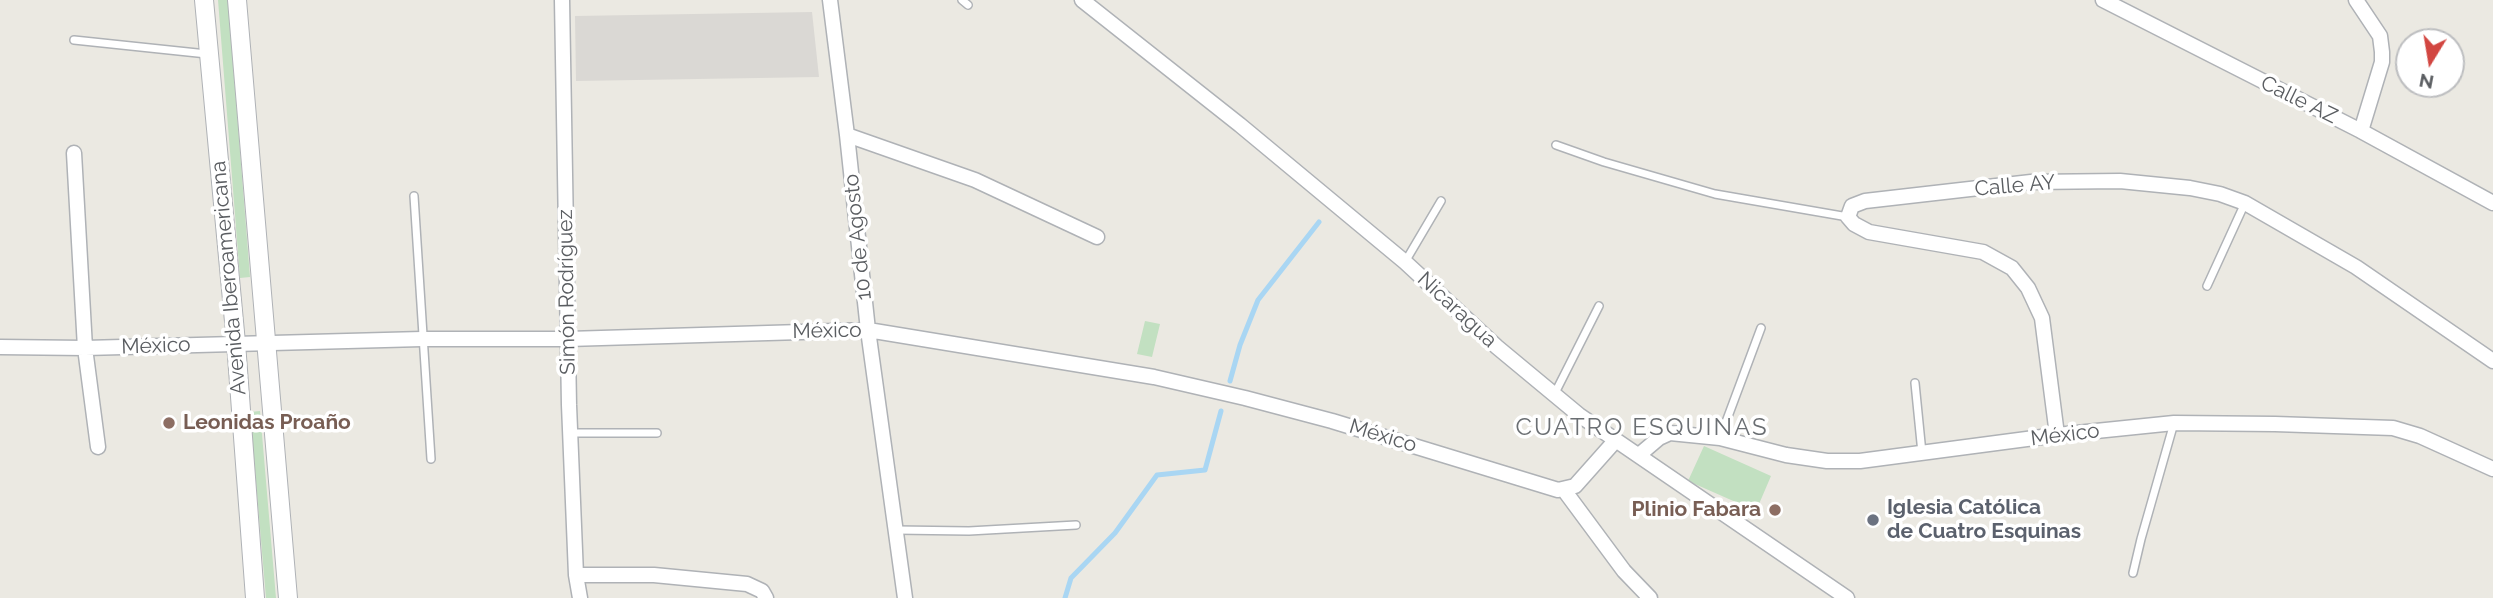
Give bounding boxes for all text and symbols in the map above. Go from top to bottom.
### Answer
north arrow [2395,28,2465,98]
text: N [2417,69,2436,94]
street label: Calle AZ [2256,71,2342,129]
street label: Avenida Iberoamericana [206,160,252,396]
street label: Calle AY [1973,170,2057,202]
street label: 10 de Agosto [839,173,877,301]
street label: Simón Rodríguez [553,209,581,375]
street label: Nicaragua [1412,267,1502,353]
street label: México [792,318,862,344]
street label: México [121,332,191,360]
place label: Leonidas Proaño [183,410,351,436]
street label: México [1346,414,1420,458]
district label: CUATRO ESQUINAS [1517,414,1767,442]
marker: Leonidas Proaño [161,415,177,431]
street label: México [2029,418,2101,452]
place label: Iglesia Católica de Cuatro Esquinas [1887,495,2081,545]
place label: Plinio Fabara [1631,497,1761,523]
marker: Plinio Fabara [1767,502,1783,518]
marker: Iglesia Católica de Cuatro Esquinas [1865,512,1881,528]

